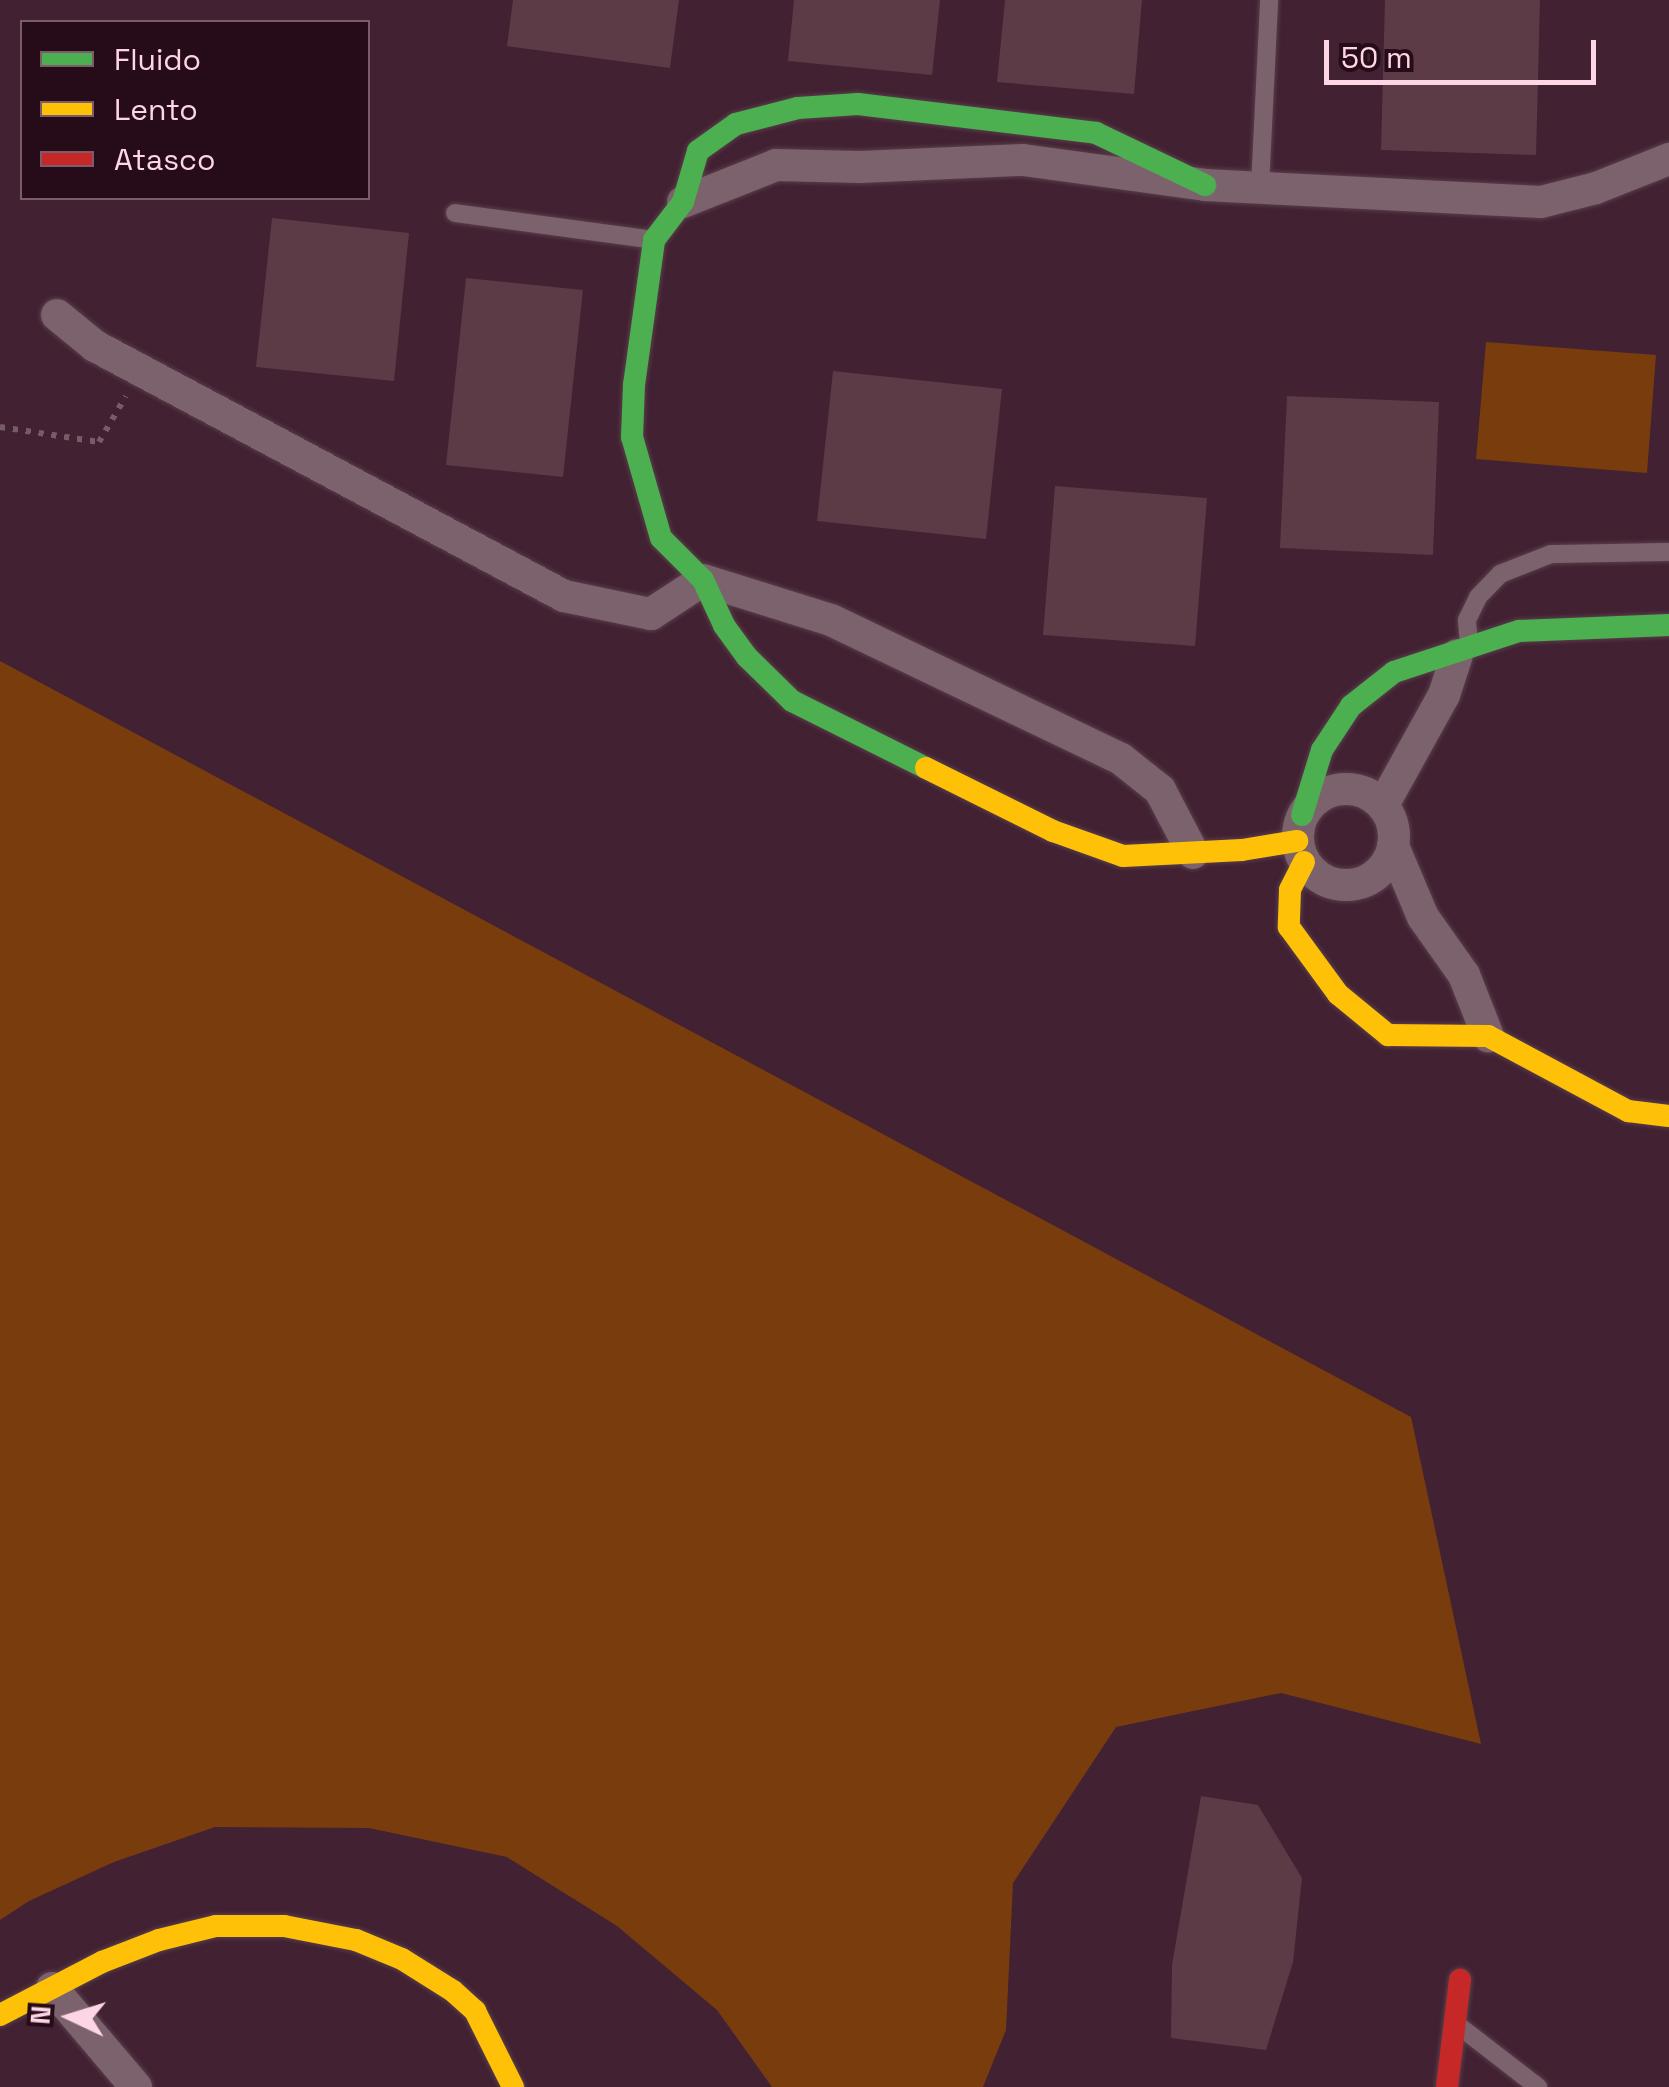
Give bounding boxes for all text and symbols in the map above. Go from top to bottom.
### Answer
legend [20,20,370,200]
scale bar [1329,20,1602,82]
text: 50 m [1341,38,1412,77]
text: Fluido [114,40,201,79]
text: Lento [114,90,198,129]
text: Atasco [114,140,215,179]
north arrow [20,1967,120,2067]
text: N [21,2004,59,2026]

